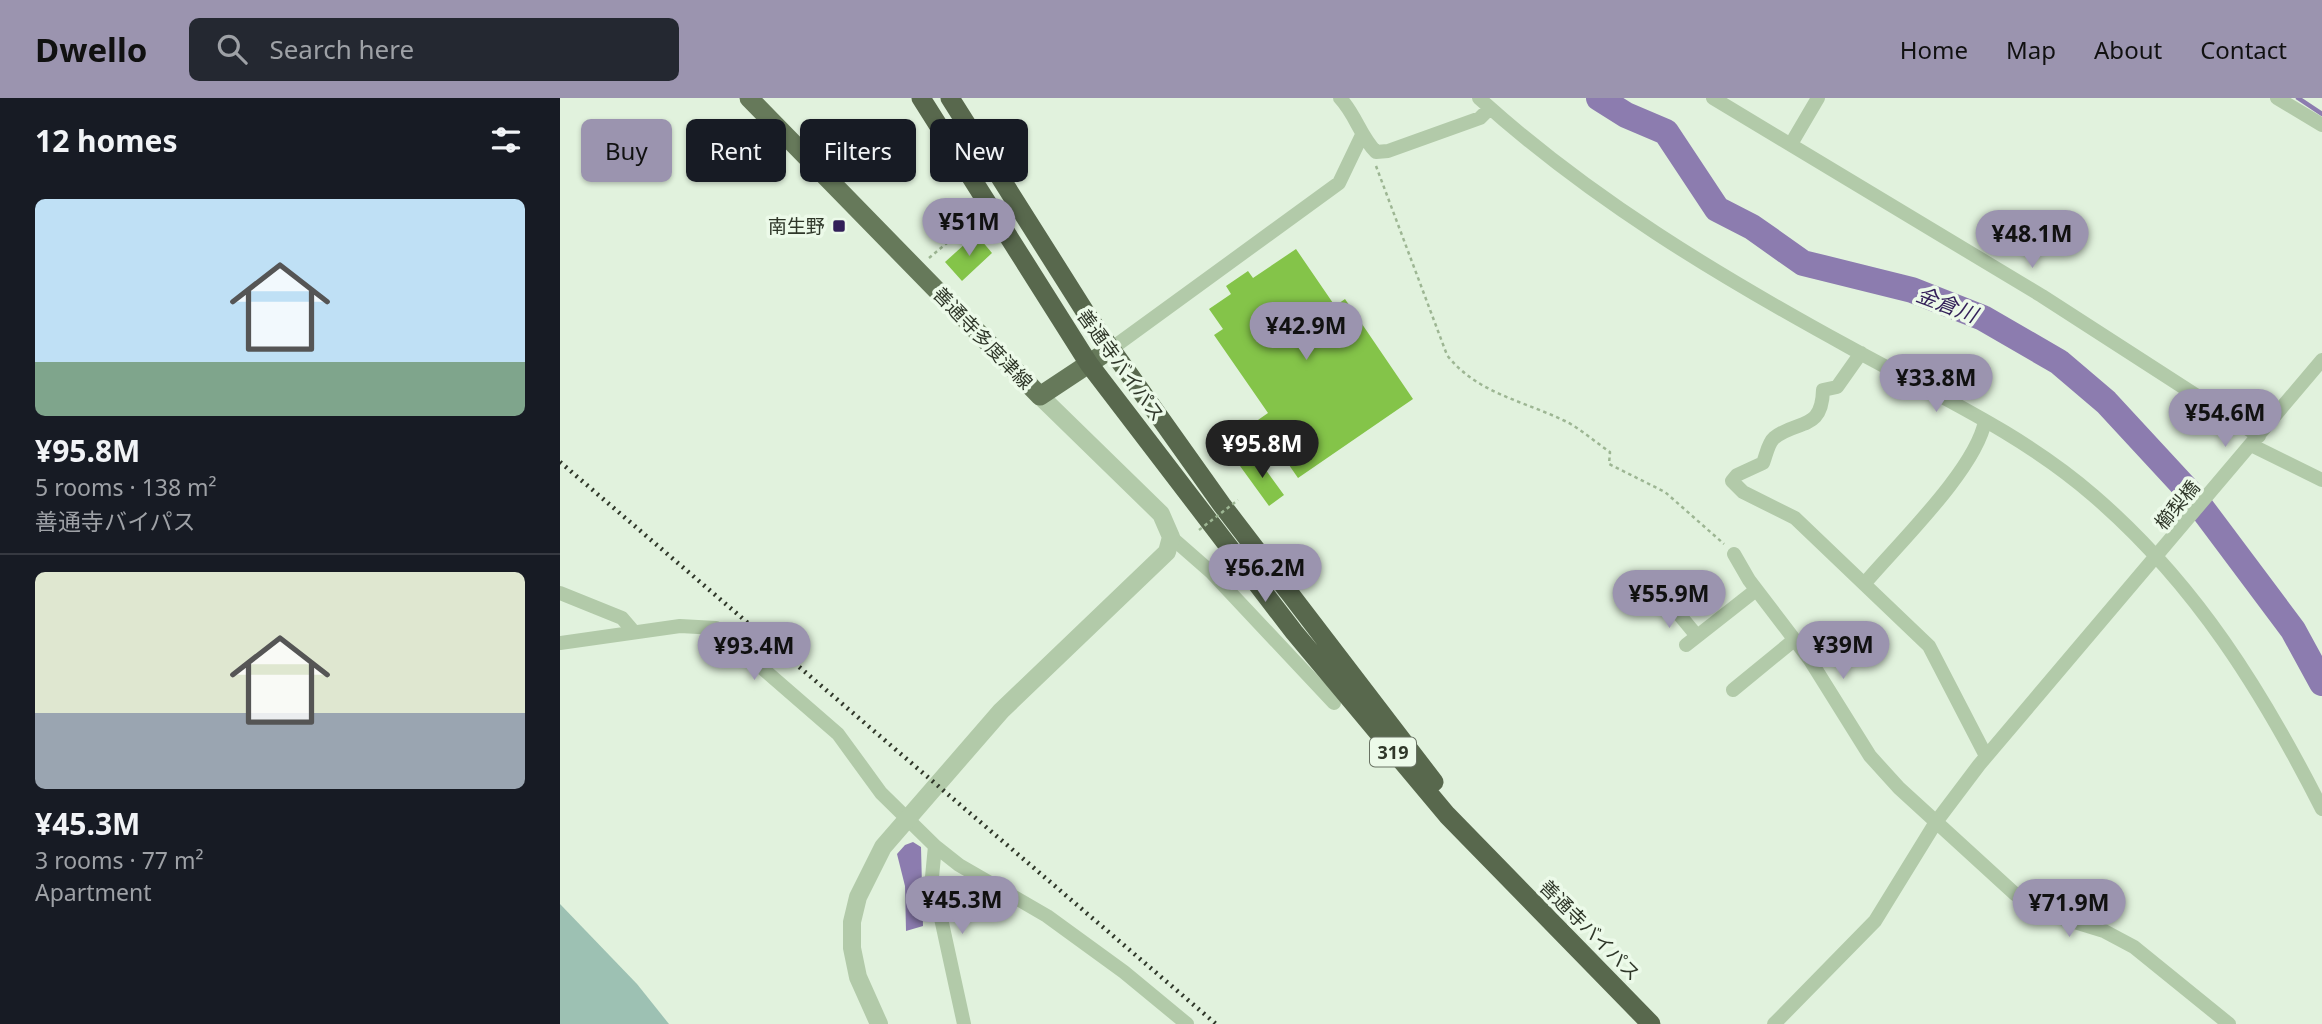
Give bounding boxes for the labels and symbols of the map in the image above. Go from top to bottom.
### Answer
pin: ¥51M [928,198,1010,258]
pin: ¥48.1M [1975,211,2089,270]
place label: 南生野 [768,213,825,239]
marker: 南生野 [831,218,847,234]
water label: 金倉川 [1913,280,1983,329]
street label: 善通寺多度津線 [927,281,1039,395]
pin: ¥42.9M [1249,302,1363,362]
street label: 善通寺バイパス [1072,304,1170,426]
pin: ¥33.8M [1879,354,1993,414]
pin: ¥54.6M [2168,390,2282,449]
pin: ¥95.8M [1205,420,1319,480]
street label: 櫛梨橋 [2149,475,2205,535]
pin: ¥56.2M [1208,545,1322,604]
pin: ¥55.9M [1612,570,1726,630]
pin: ¥93.4M [697,622,811,682]
pin: ¥39M [1802,622,1884,681]
road number: 319 [1370,738,1416,766]
street label: 善通寺バイパス [1534,874,1646,986]
pin: ¥45.3M [905,876,1019,936]
pin: ¥71.9M [2012,880,2126,939]

